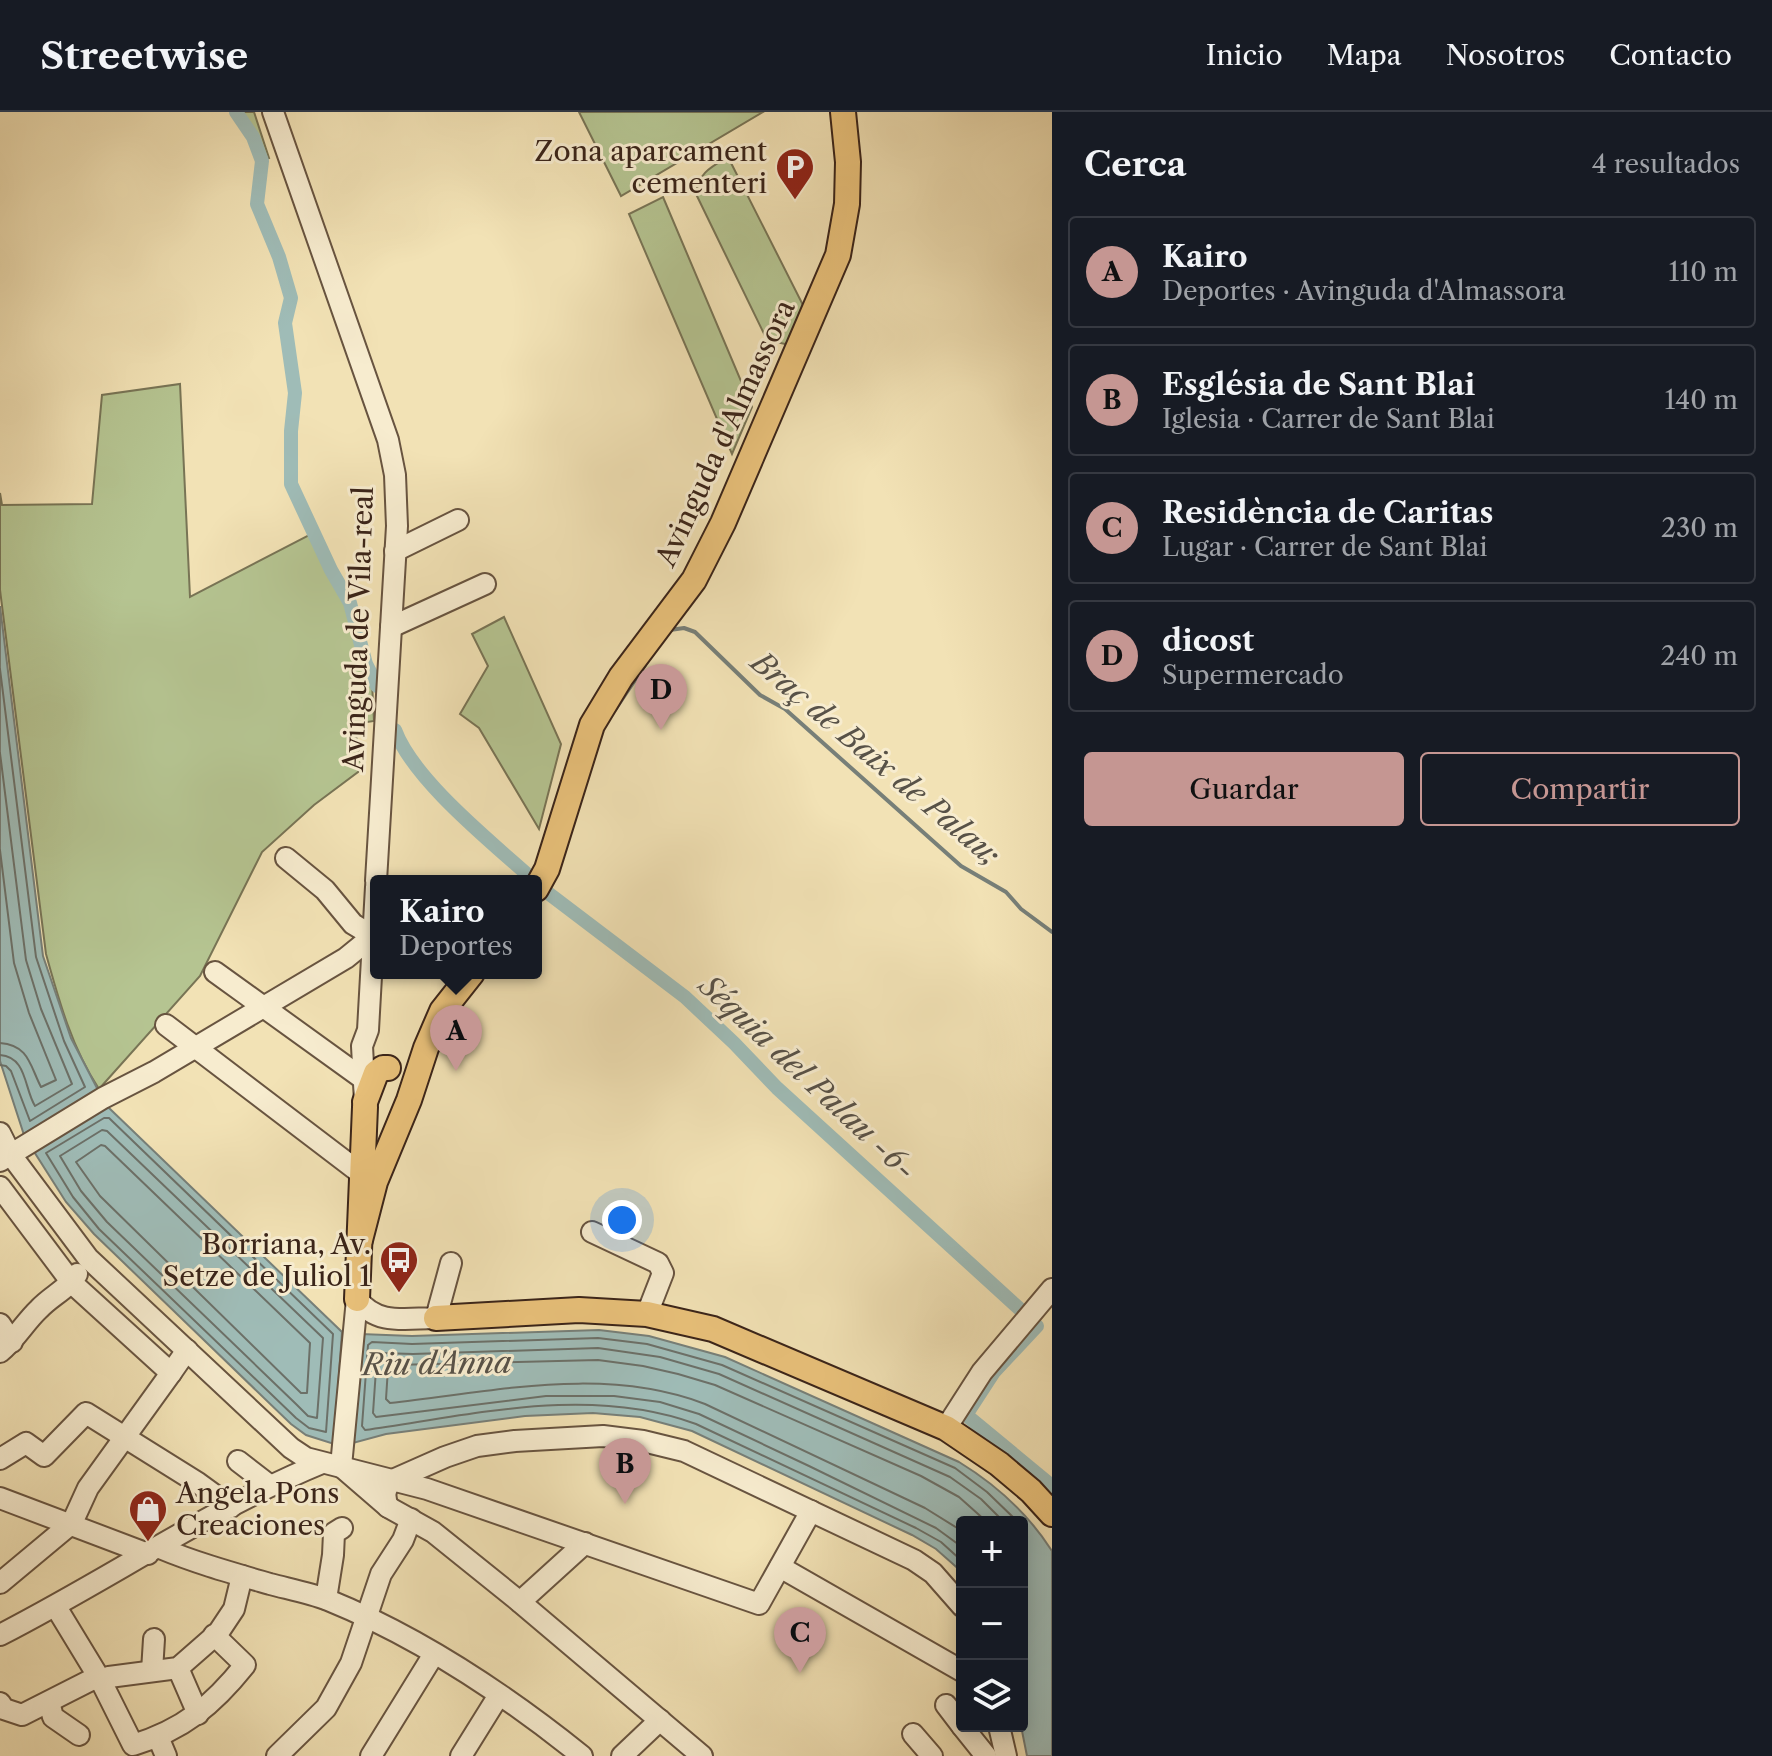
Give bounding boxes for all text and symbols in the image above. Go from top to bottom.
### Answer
text: Streetwise [40,32,248,79]
text: Inicio [1206,38,1283,72]
text: Mapa [1327,38,1402,72]
text: Nosotros [1446,38,1565,72]
text: Contacto [1609,38,1732,72]
place label: Zona aparcament cementeri [535,134,767,200]
text: Cerca [1084,143,1186,185]
parking icon: Zona aparcament cementeri [774,146,816,201]
text: 4 resultados [1592,148,1740,180]
text: Kairo [1162,238,1247,275]
text: A [1102,256,1122,288]
text: 110 m [1669,256,1738,288]
text: Deportes · Avinguda d'Almassora [1162,275,1565,307]
street label: Avinguda d'Almassora [648,294,802,573]
text: Església de Sant Blai [1162,366,1475,403]
text: B [1102,384,1122,416]
text: 140 m [1664,384,1738,416]
text: Iglesia · Carrer de Sant Blai [1162,403,1495,435]
street label: Avinguda de Vila-real [336,486,380,773]
text: Residència de Caritas [1162,494,1493,531]
text: C [1102,512,1122,544]
text: 230 m [1661,512,1738,544]
text: Lugar · Carrer de Sant Blai [1162,531,1487,563]
text: dicost [1162,622,1254,659]
text: D [1101,640,1123,672]
text: 240 m [1660,640,1738,672]
water label: Braç de Baix de Palau; [742,642,1009,874]
text: Supermercado [1162,659,1344,691]
pin: D [635,664,687,730]
button: Guardar [1084,752,1404,826]
button: Compartir [1420,752,1740,826]
popup [370,875,542,979]
text: Kairo [399,893,485,930]
text: Deportes [399,930,513,962]
water label: Séquia del Palau -6- [690,966,925,1188]
pin: A [430,1005,482,1071]
your location [602,1200,642,1240]
place label: Borriana, Av. Setze de Juliol 1 [162,1227,371,1293]
bus stop icon: Borriana, Av. Setze de Juliol 1 [378,1239,420,1294]
water label: Riu d'Anna [360,1344,512,1383]
pin: B [599,1438,651,1504]
place label: Angela Pons Creaciones [175,1476,340,1542]
shop icon: Angela Pons Creaciones [127,1488,169,1543]
map controls [956,1516,1028,1732]
button: + [956,1516,1028,1588]
button: − [956,1588,1028,1660]
pin: C [774,1607,826,1673]
button: layers [956,1660,1028,1732]

